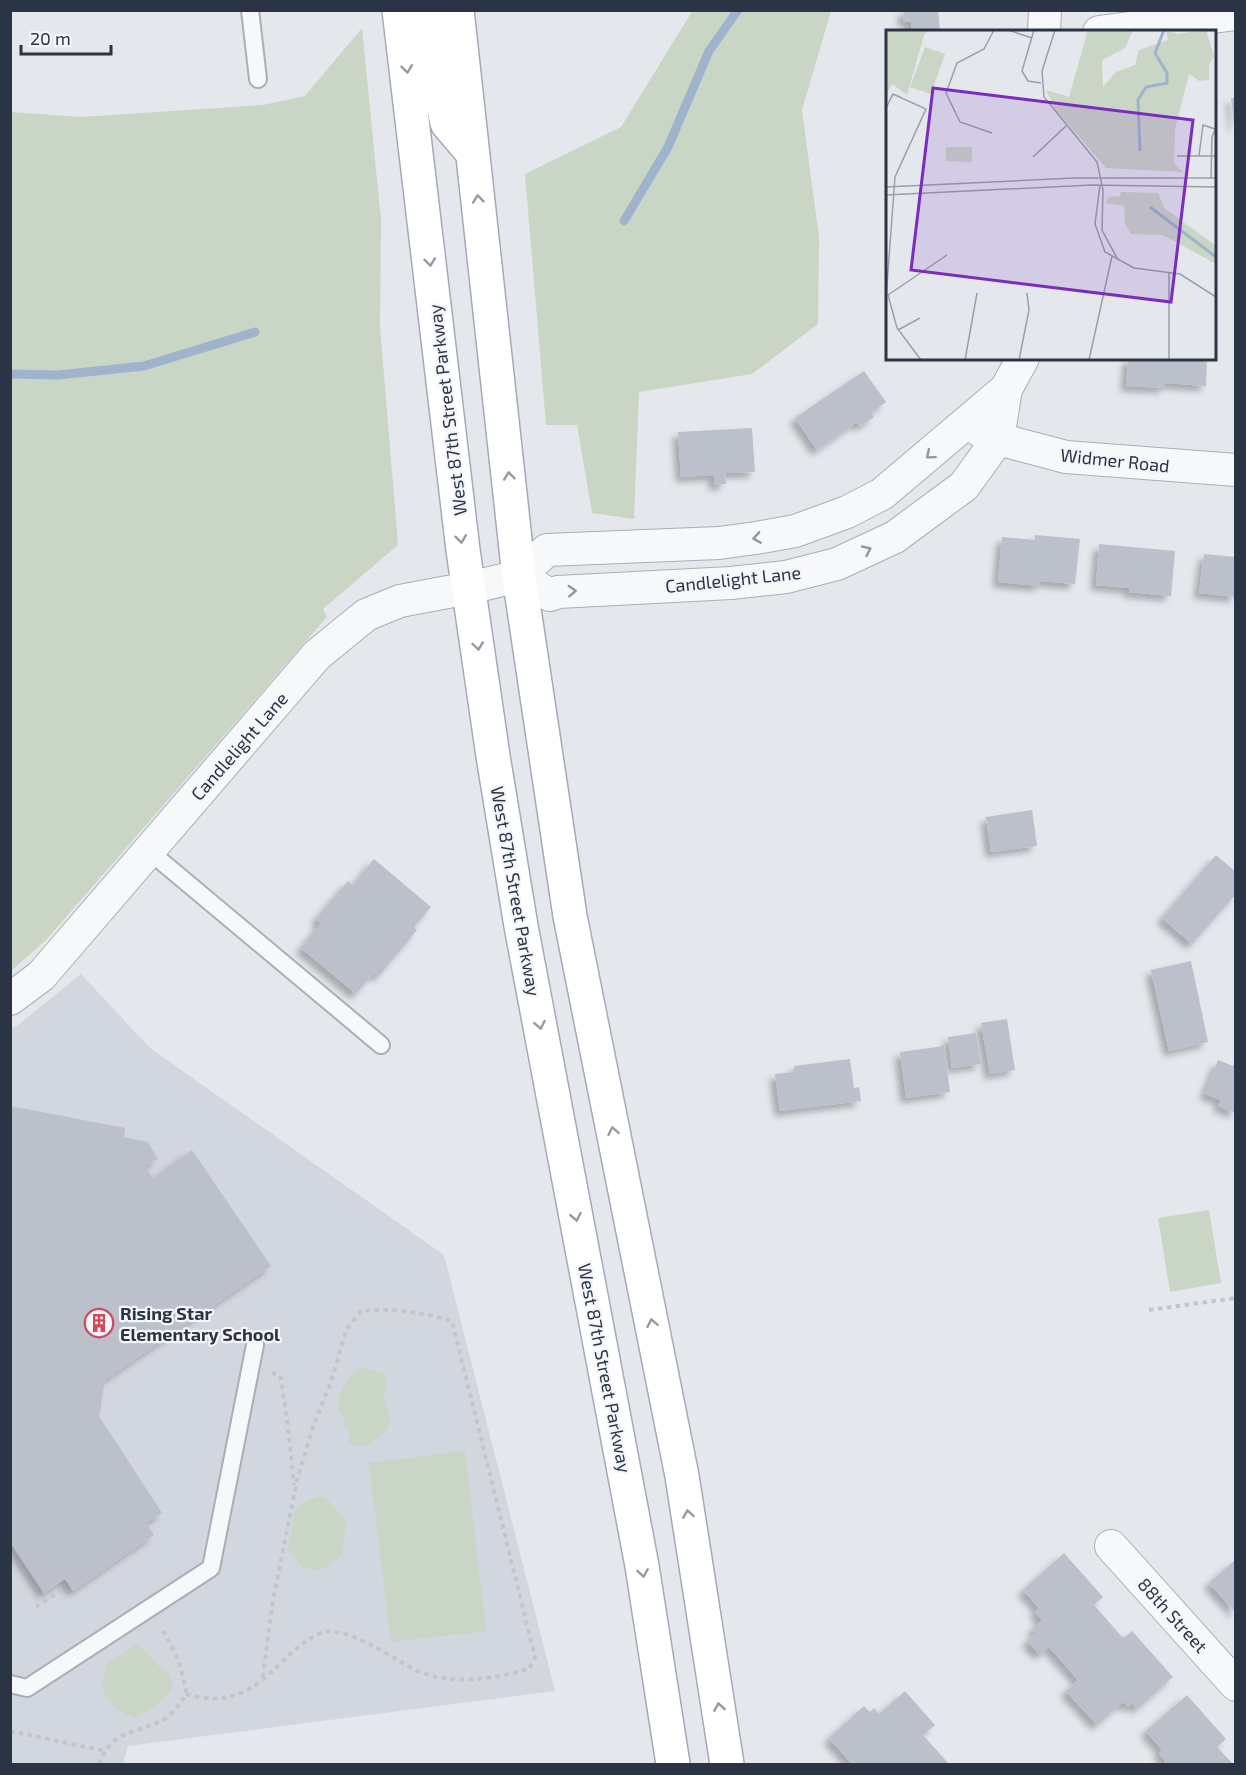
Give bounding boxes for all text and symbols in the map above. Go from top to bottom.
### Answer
scale bar [21,18,111,56]
text: 20 m [30,27,71,49]
inset map [886,30,1216,360]
one-way arrow [400,64,412,73]
one-way arrow [472,194,485,203]
one-way arrow [423,258,436,267]
street label: West 87th Street Parkway [423,303,471,517]
street label: Widmer Road [1059,443,1171,477]
one-way arrow [926,447,937,458]
one-way arrow [503,471,516,480]
one-way arrow [753,531,763,544]
one-way arrow [455,535,467,544]
one-way arrow [860,545,871,557]
street label: Candlelight Lane [664,561,802,597]
one-way arrow [568,585,577,598]
one-way arrow [471,641,483,651]
street label: Candlelight Lane [186,687,292,805]
street label: West 87th Street Parkway [487,784,545,998]
one-way arrow [533,1020,545,1030]
one-way arrow [607,1127,620,1137]
one-way arrow [569,1211,582,1221]
street label: West 87th Street Parkway [574,1261,636,1475]
place label: Rising Star Elementary School [120,1302,280,1345]
building icon: Rising Star Elementary School [83,1307,115,1339]
one-way arrow [646,1318,659,1328]
one-way arrow [683,1509,695,1519]
one-way arrow [636,1568,649,1578]
street label: 88th Street [1134,1573,1212,1657]
one-way arrow [713,1702,725,1711]

